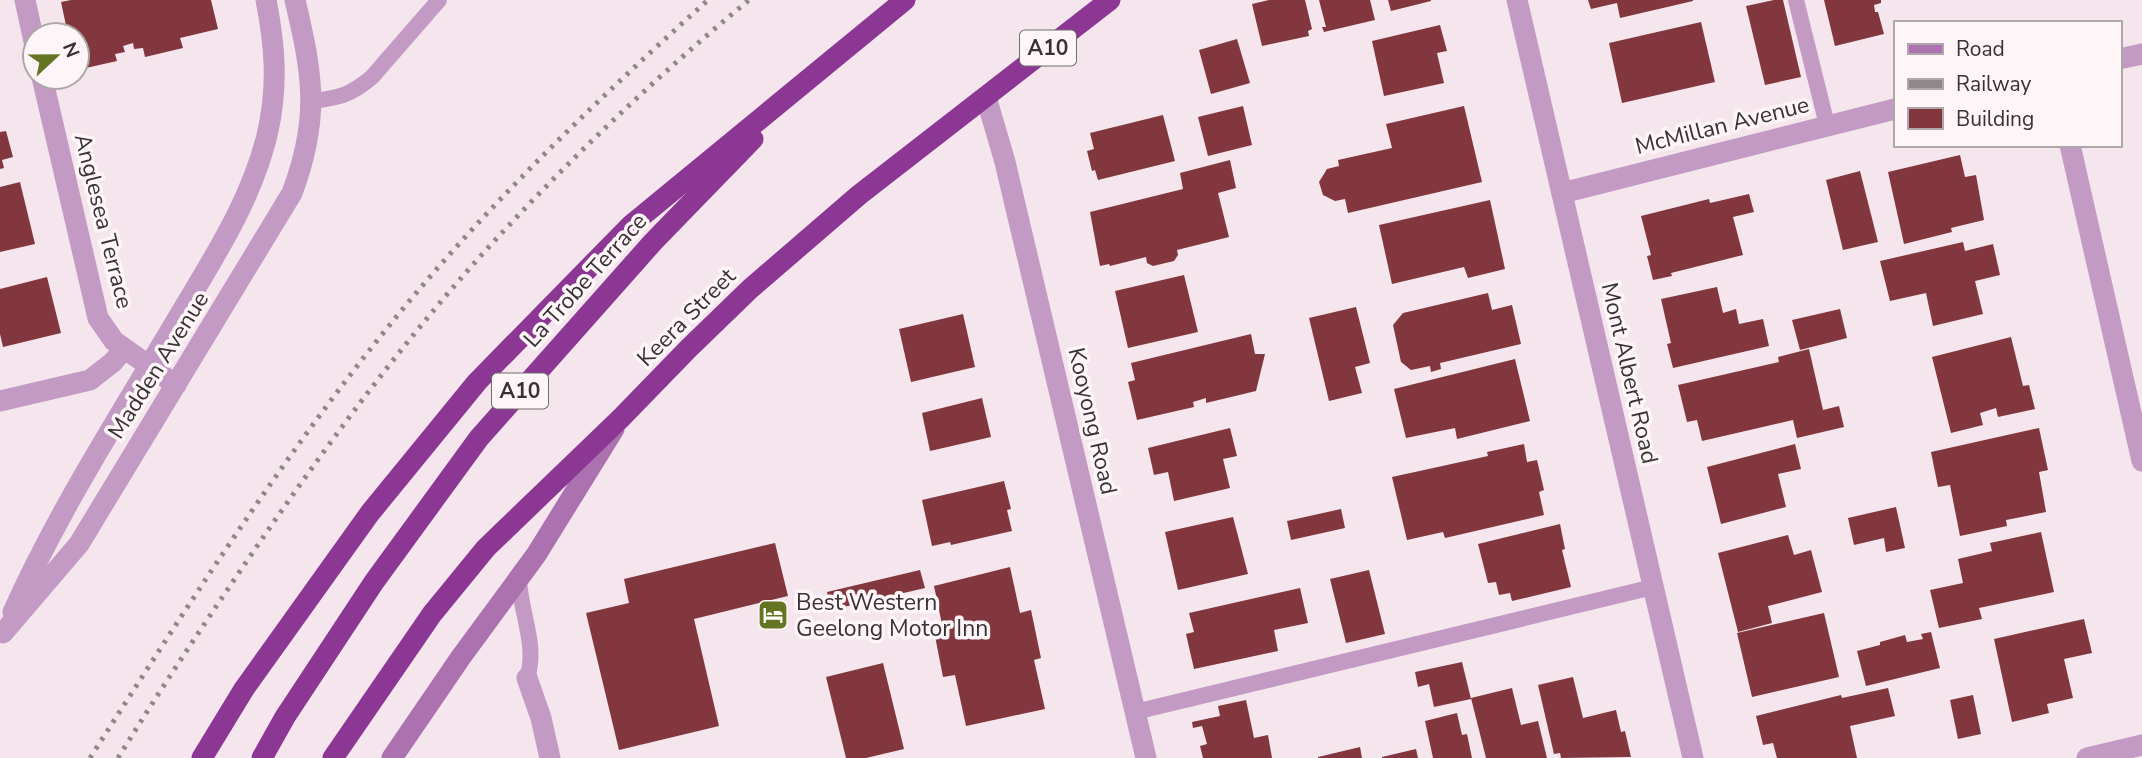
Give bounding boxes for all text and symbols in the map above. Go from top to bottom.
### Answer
north arrow [21,21,91,91]
legend [1894,21,2121,147]
road number: A10 [1020,30,1076,66]
text: Road [1956,35,2005,63]
text: N [56,39,86,61]
text: Railway [1956,70,2031,98]
street label: McMillan Avenue [1632,89,1812,162]
text: Building [1956,105,2034,133]
street label: Anglesea Terrace [67,130,140,312]
street label: La Trobe Terrace [517,207,654,354]
street label: Keera Street [630,261,743,373]
street label: Mont Albert Road [1594,279,1665,467]
street label: Madden Avenue [101,286,216,445]
street label: Kooyong Road [1061,345,1124,498]
road number: A10 [492,374,548,408]
place label: Best Western Geelong Motor Inn [796,587,988,644]
hotel icon: Best Western Geelong Motor Inn [756,598,790,632]

